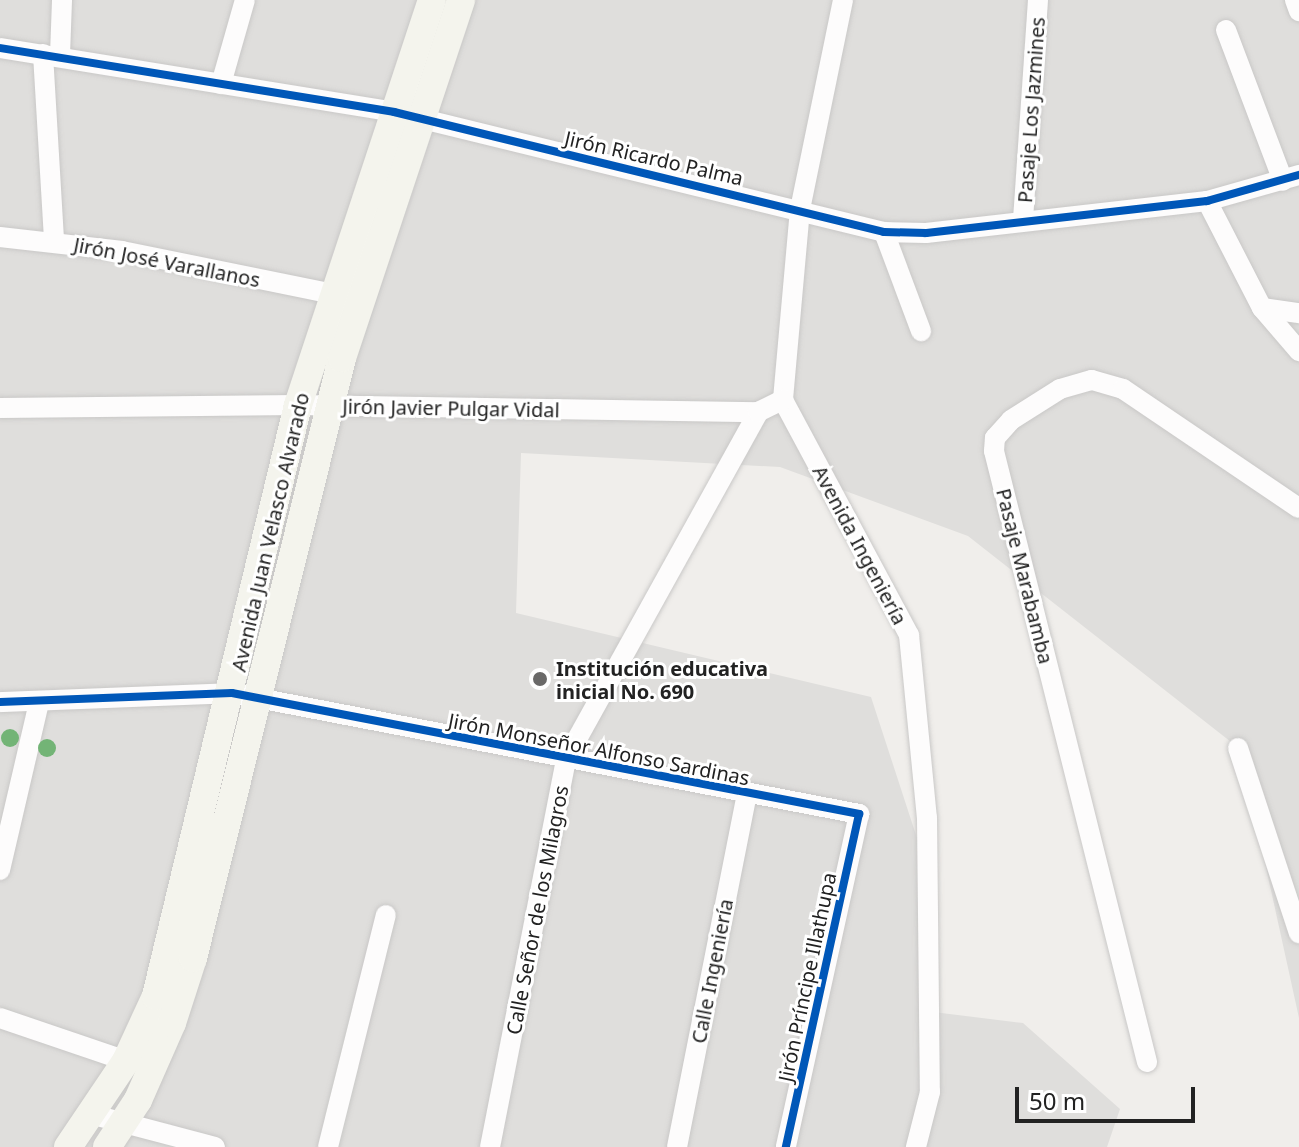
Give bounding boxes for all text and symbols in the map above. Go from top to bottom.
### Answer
street label: Pasaje Los Jazmines [1013,16,1049,204]
street label: Jirón Ricardo Palma [562,126,746,190]
street label: Jirón José Varallanos [72,232,262,292]
street label: Avenida Juan Velasco Alvarado [226,390,314,674]
street label: Jirón Javier Pulgar Vidal [342,394,560,422]
street label: Avenida Ingeniería [808,461,912,629]
street label: Pasaje Marabamba [992,486,1058,666]
place label: Institución educativa inicial No. 690 [556,656,768,703]
marker: Institución educativa inicial No. 690 [531,670,549,688]
street label: Jirón Monseñor Alfonso Sardinas [446,708,752,790]
street label: Calle Señor de los Milagros [501,783,573,1037]
street label: Jirón Príncipe Illathupa [773,870,841,1084]
street label: Calle Ingeniería [686,897,738,1045]
scale bar [1019,1071,1199,1121]
text: 50 m [1029,1084,1085,1117]

